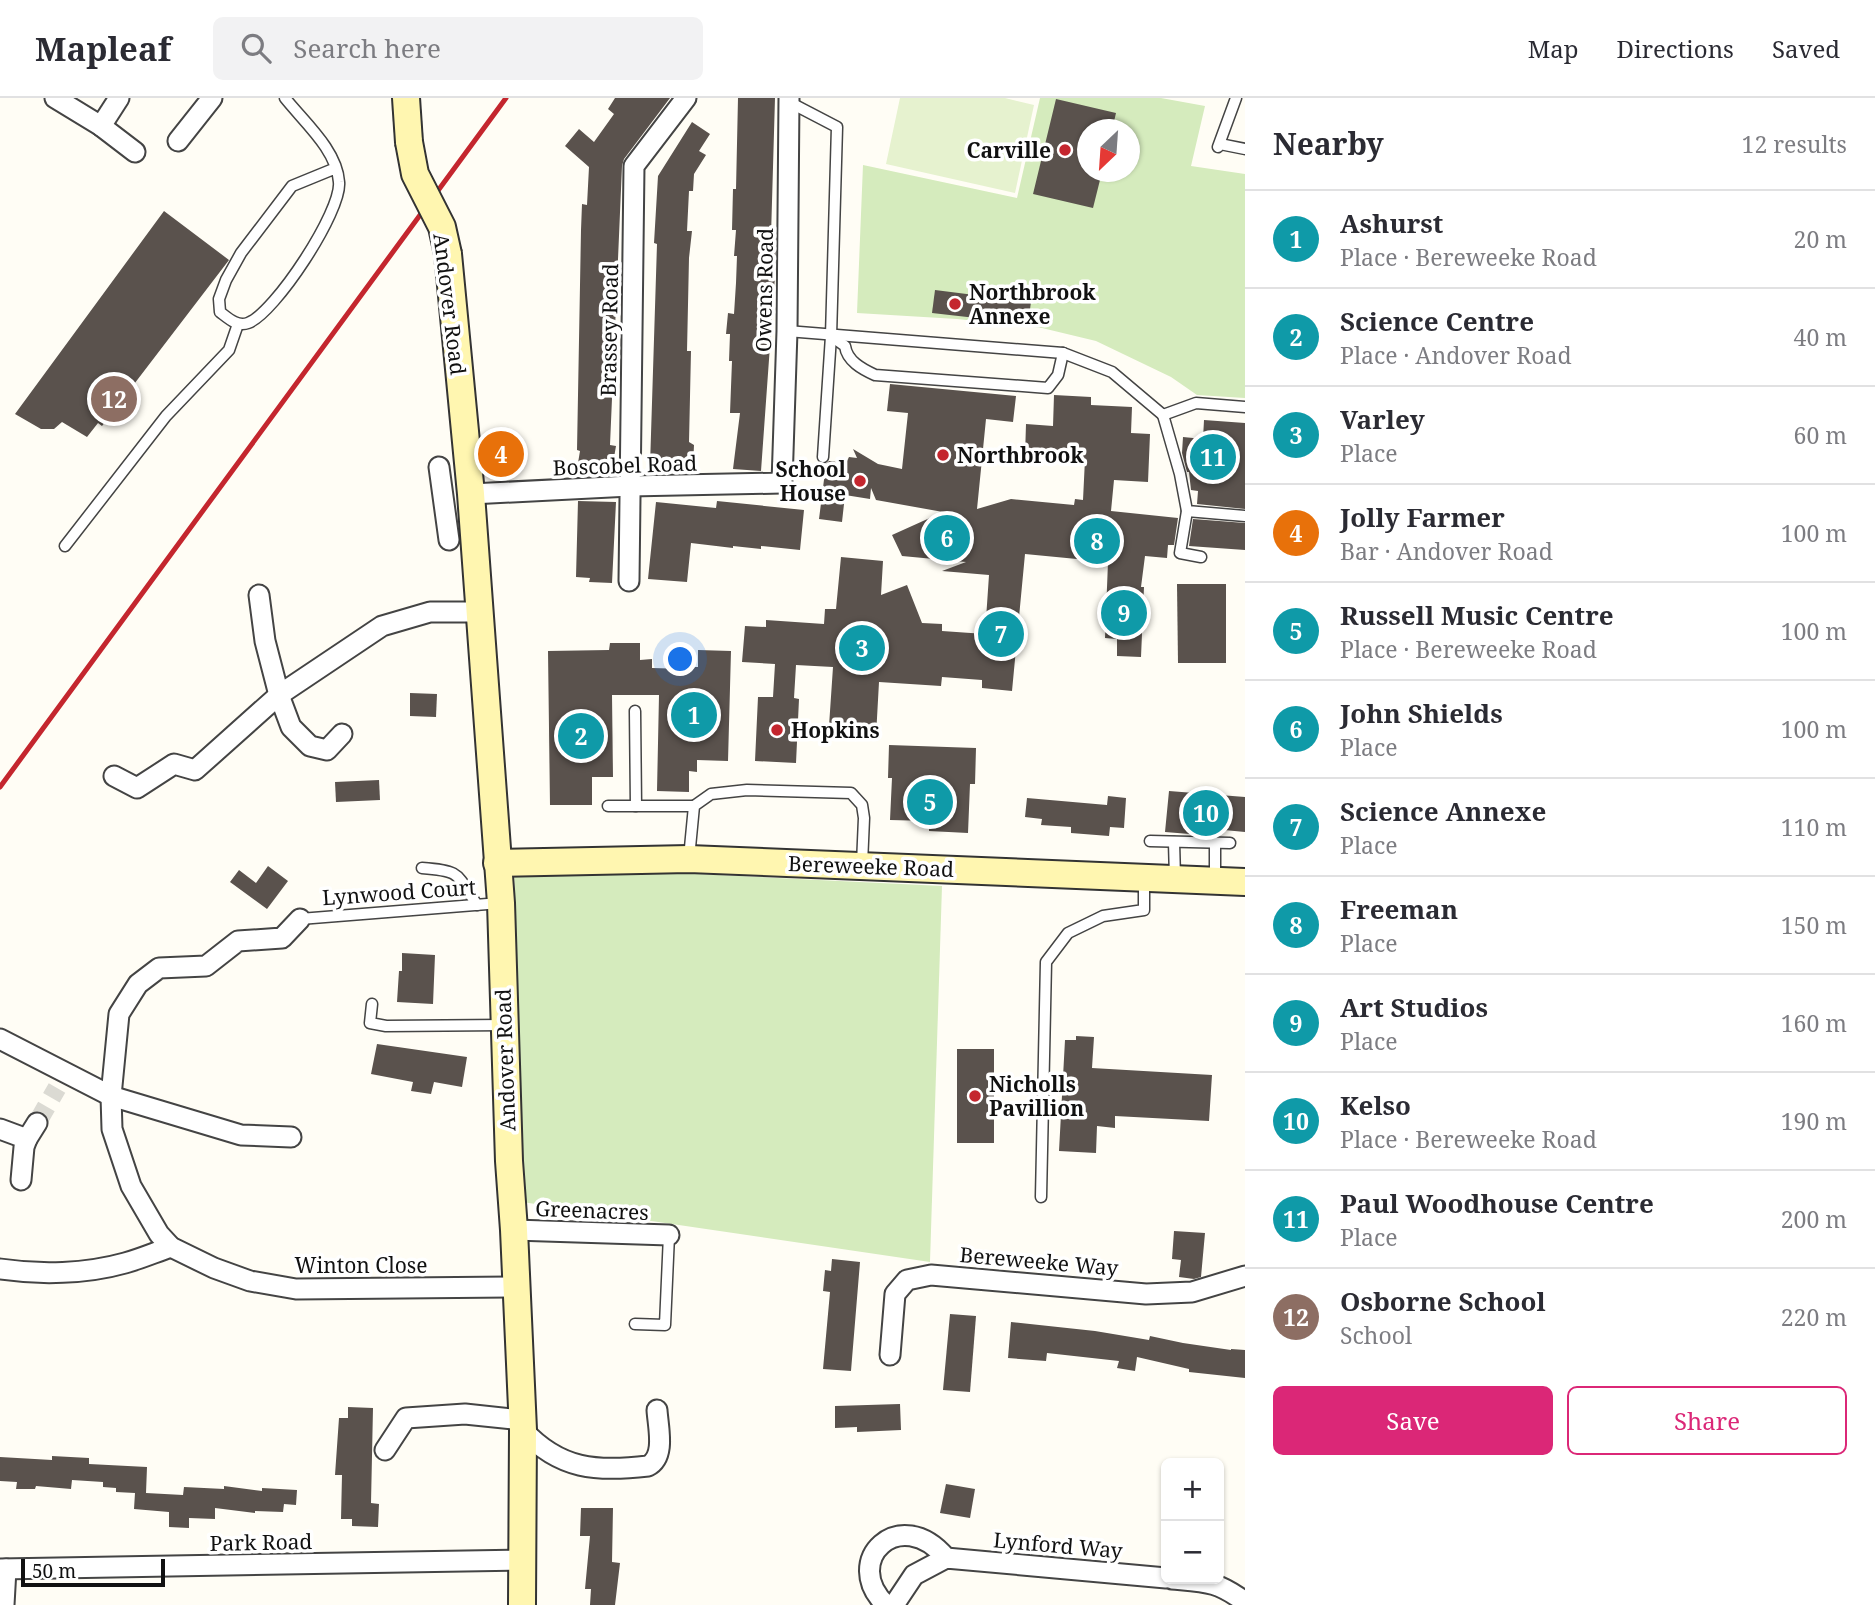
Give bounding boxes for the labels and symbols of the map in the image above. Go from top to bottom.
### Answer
north arrow [1077,119,1140,182]
place label: Carville [966,136,1051,164]
marker: Carville [1057,142,1073,158]
street label: Owens Road [749,228,779,352]
street label: Andover Road [427,231,473,377]
street label: Brassey Road [594,263,624,397]
place label: Northbrook Annexe [969,278,1096,330]
marker: Northbrook Annexe [947,296,963,312]
pin: 12 [91,373,137,425]
pin: 4 [478,428,524,480]
pin: 11 [1190,431,1236,483]
place label: Northbrook [957,441,1084,469]
marker: Northbrook [935,447,951,463]
street label: Boscobel Road [552,448,698,482]
place label: School House [776,455,847,507]
marker: School House [852,473,868,489]
pin: 6 [924,512,970,564]
pin: 8 [1074,515,1120,567]
pin: 9 [1101,587,1147,639]
pin: 7 [978,608,1024,660]
pin: 3 [839,622,885,674]
your location [663,642,697,676]
pin: 1 [671,689,717,741]
pin: 2 [558,710,604,762]
place label: Hopkins [791,716,880,744]
marker: Hopkins [769,722,785,738]
pin: 5 [907,776,953,828]
pin: 10 [1183,787,1229,839]
street label: Bereweeke Road [788,849,954,883]
street label: Lynwood Court [321,873,477,911]
street label: Andover Road [489,988,521,1132]
place label: Nicholls Pavillion [989,1070,1084,1122]
marker: Nicholls Pavillion [967,1088,983,1104]
street label: Greenacres [535,1194,649,1226]
street label: Bereweeke Way [959,1240,1120,1282]
street label: Winton Close [295,1251,428,1279]
street label: Lynford Way [992,1525,1124,1565]
street label: Park Road [209,1527,313,1557]
scale bar [21,1556,164,1588]

